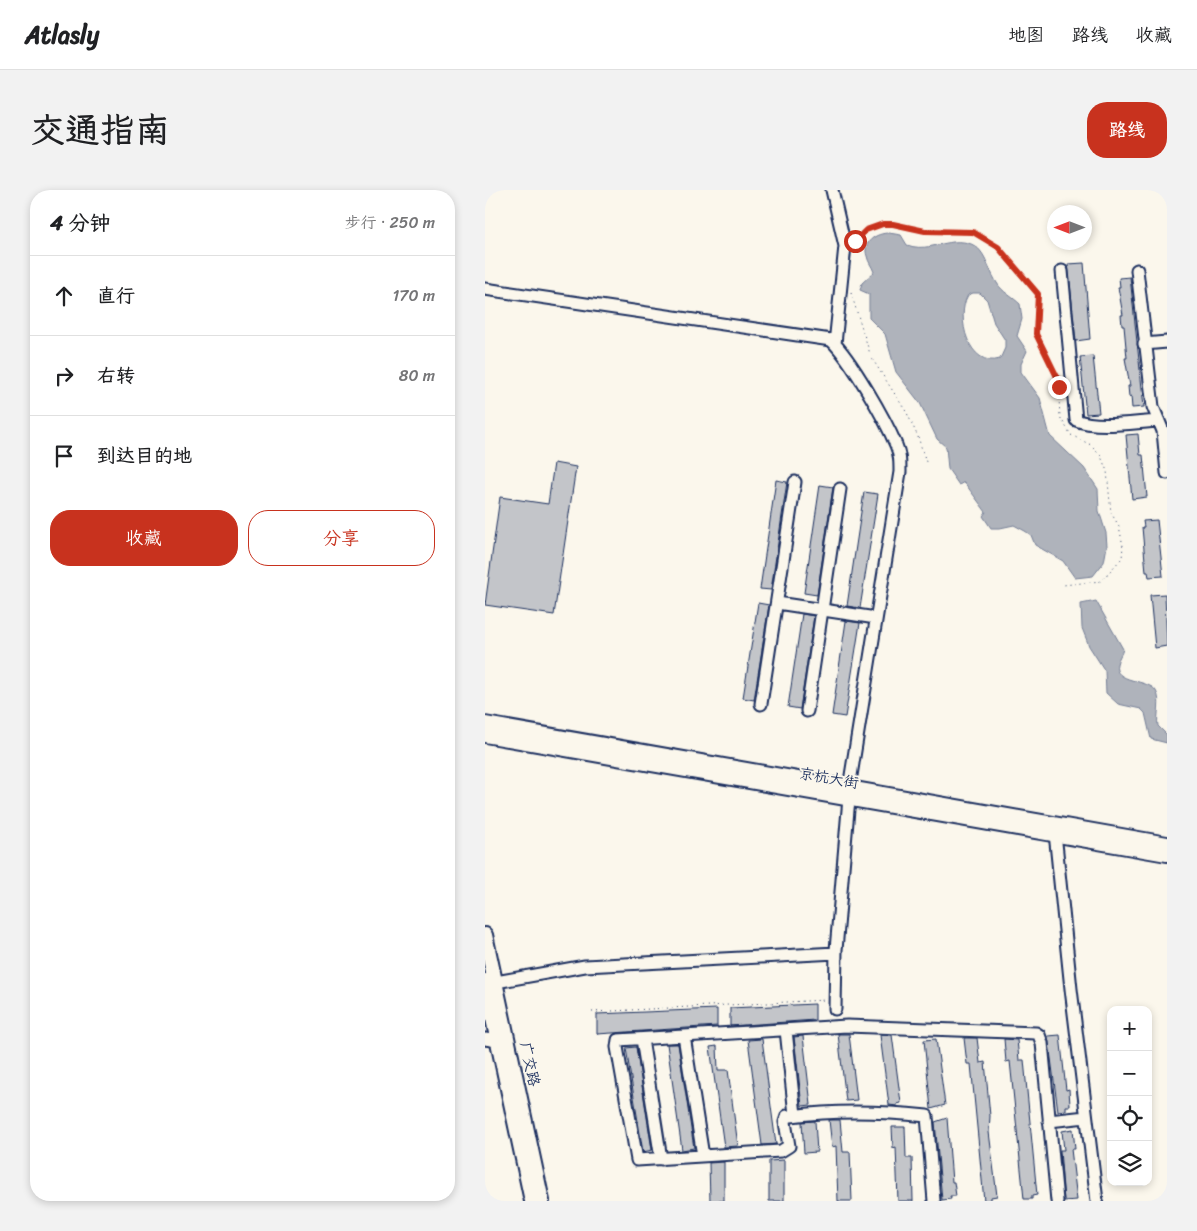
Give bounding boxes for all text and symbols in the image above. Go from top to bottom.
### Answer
text: Atlasly [25,14,99,56]
text: 地图 [1008,19,1044,51]
text: 路线 [1072,19,1108,51]
text: 收藏 [1136,19,1172,51]
text: 交通指南 [30,99,170,161]
button: 路线 [1087,102,1167,158]
text: 4 分钟 [50,204,111,242]
north arrow [1047,205,1092,250]
text: 步行 · 250 m [345,208,435,237]
route start [844,230,867,253]
text: 直行 [97,279,135,312]
text: 170 m [392,281,435,310]
icon: ahead [50,282,78,310]
text: 右转 [97,359,135,392]
text: 80 m [399,361,435,390]
icon: right [50,362,78,390]
route end [1048,376,1071,399]
text: 到达目的地 [97,439,192,472]
icon: arrive [50,442,78,470]
button: 收藏 [50,510,238,566]
button: 分享 [248,510,435,566]
street label: 京杭大街 [797,760,861,796]
map controls [1107,1006,1152,1186]
button: + [1107,1006,1152,1051]
street label: 广交路 [513,1039,547,1089]
button: − [1107,1051,1152,1096]
button: locate [1107,1096,1152,1141]
button: layers [1107,1141,1152,1186]

